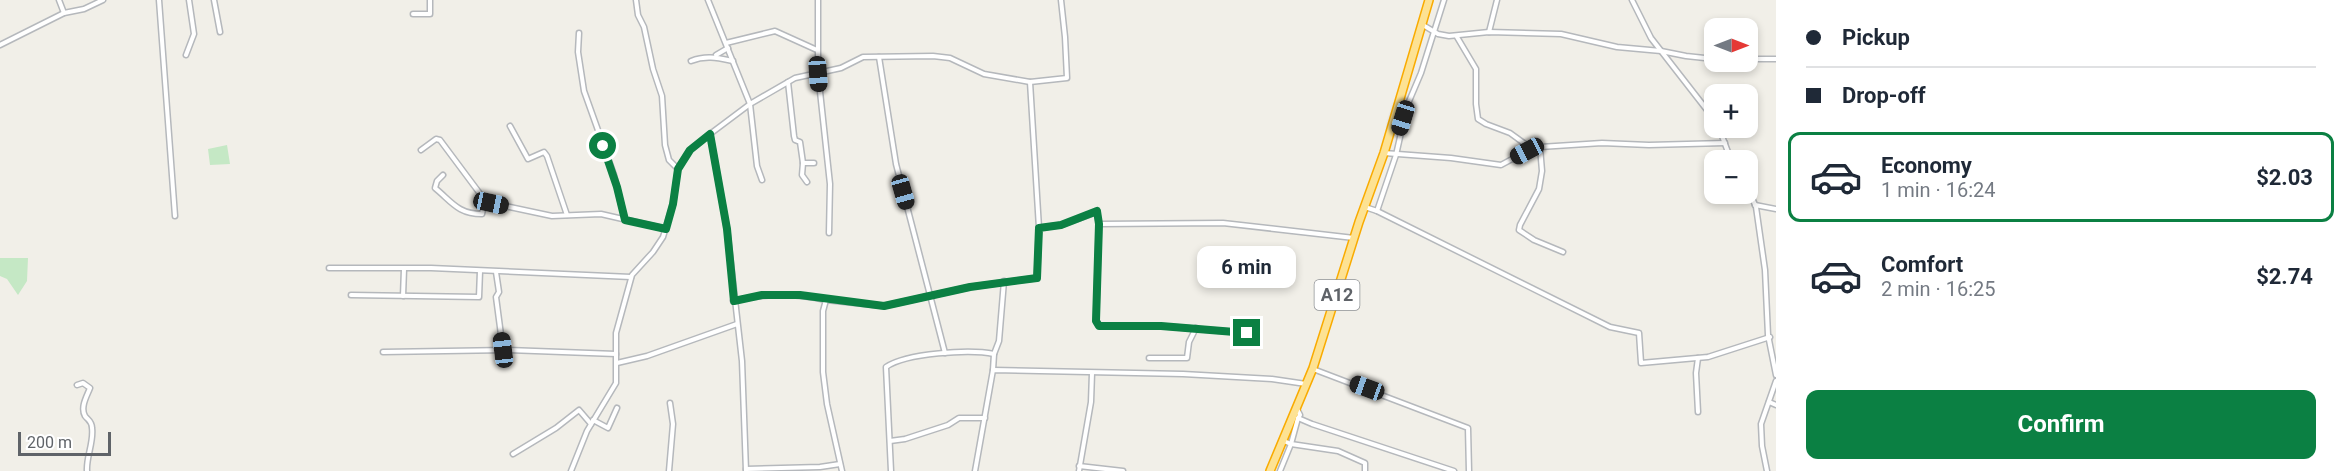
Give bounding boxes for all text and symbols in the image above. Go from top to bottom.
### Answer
north arrow [1704,18,1758,72]
map controls [1704,18,1758,204]
text: Pickup [1842,25,1910,50]
car [808,55,828,93]
text: Drop-off [1842,83,1926,108]
button: + [1704,84,1758,138]
car [1389,98,1417,138]
route start [589,132,616,159]
car [1507,135,1547,167]
button: − [1704,150,1758,204]
icon: car [1809,150,1863,204]
text: Economy [1881,153,1972,178]
text: $2.03 [2256,165,2313,190]
car [889,172,917,212]
text: 1 min · 16:24 [1881,178,1996,202]
car [472,190,510,216]
callout: 6 min [1198,246,1296,288]
icon: car [1809,249,1863,303]
text: Comfort [1881,252,1963,277]
text: 6 min [1221,255,1272,279]
text: $2.74 [2256,264,2313,289]
text: 2 min · 16:25 [1881,277,1996,301]
road number: A12 [1314,280,1360,310]
route end [1233,319,1260,346]
car [492,331,514,369]
car [1347,373,1387,403]
button: Confirm [1806,390,2316,459]
scale bar [18,429,111,456]
text: 200 m [27,433,72,452]

